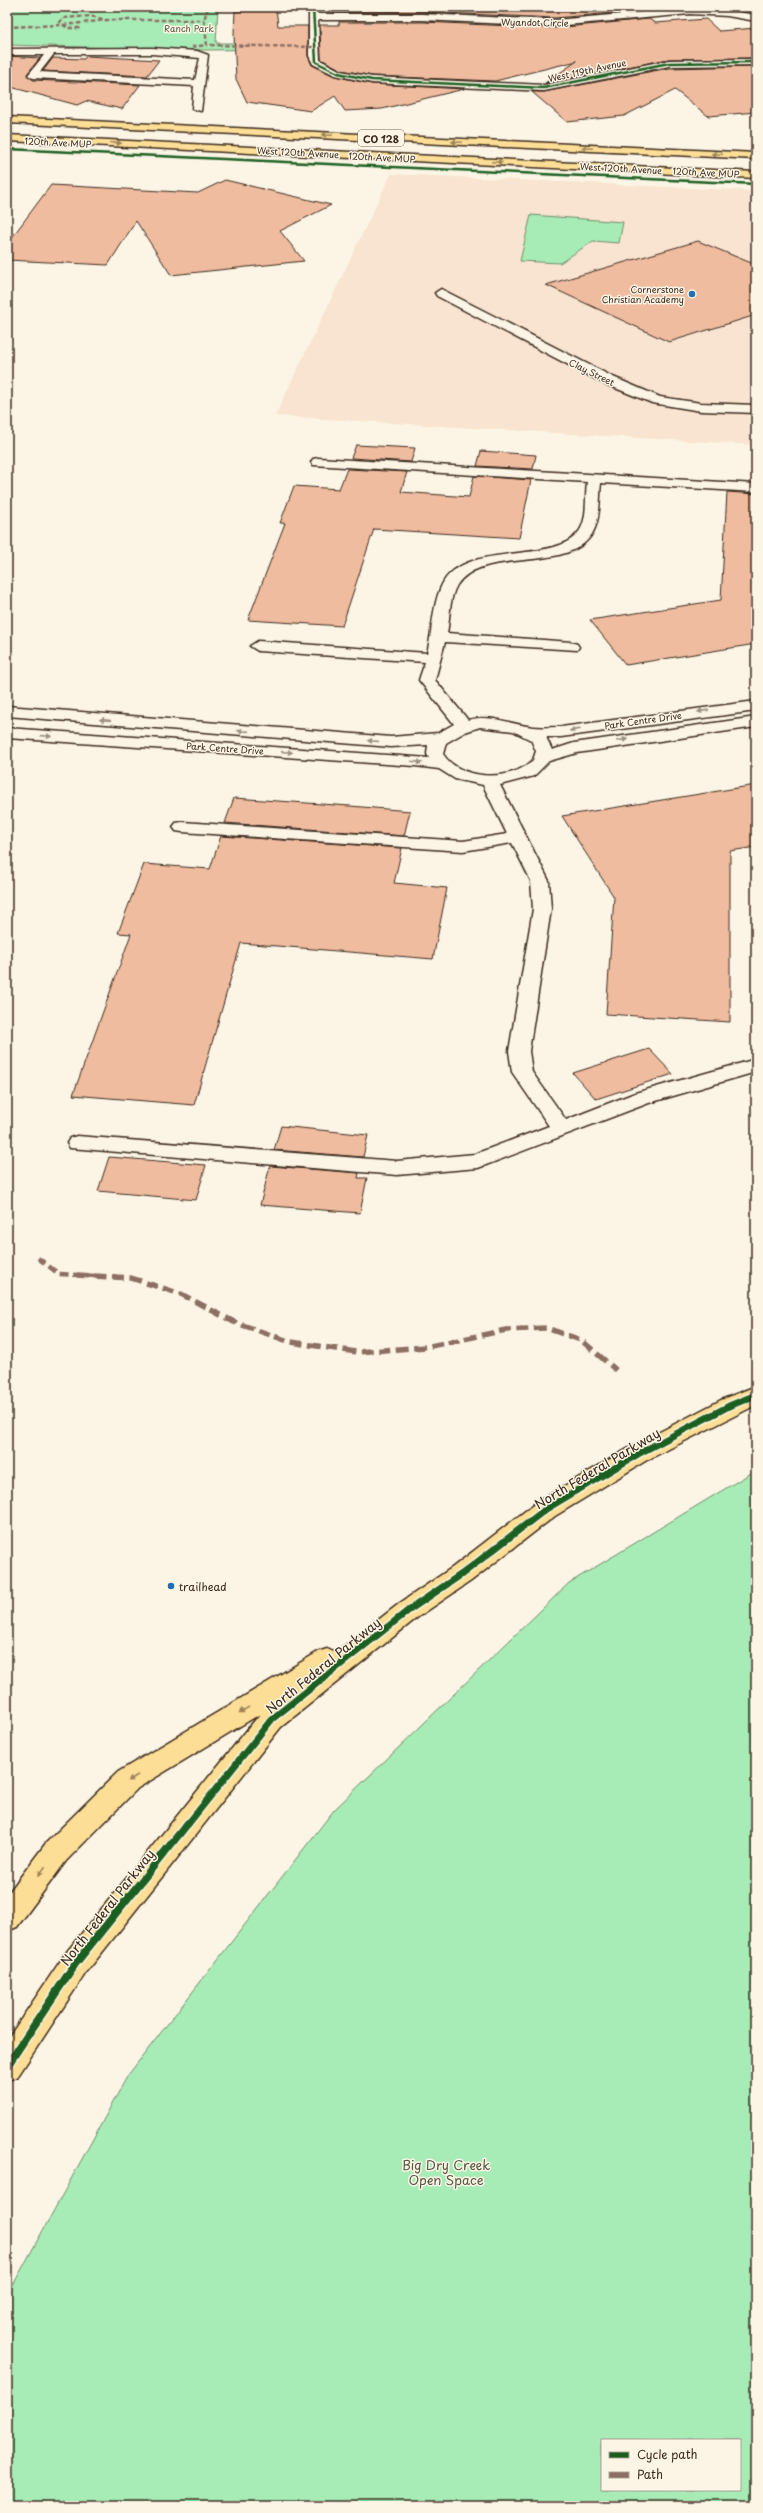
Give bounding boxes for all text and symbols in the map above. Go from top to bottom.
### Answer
street label: Wyandot Circle [501,14,569,30]
park label: Ranch Park [164,21,214,35]
street label: West 119th Avenue [547,55,627,85]
road number: CO 128 [358,130,404,146]
one-way arrow [321,132,333,139]
street label: 120th Ave MUP [24,133,92,151]
one-way arrow [451,138,463,145]
one-way arrow [110,140,122,147]
street label: West 120th Avenue [257,143,340,161]
one-way arrow [581,144,593,151]
street label: 120th Ave MUP [348,148,416,166]
one-way arrow [710,151,723,157]
one-way arrow [491,159,504,165]
street label: West 120th Avenue [580,159,663,177]
street label: 120th Ave MUP [672,163,740,181]
place label: Cornerstone Christian Academy [602,282,684,306]
marker: Cornerstone Christian Academy [687,289,697,299]
street label: Clay Street [567,355,618,389]
street label: Park Centre Drive [603,708,683,732]
one-way arrow [697,708,709,714]
one-way arrow [99,717,111,723]
one-way arrow [569,727,581,733]
one-way arrow [237,728,249,734]
one-way arrow [40,732,52,739]
one-way arrow [367,737,379,744]
one-way arrow [616,737,628,743]
street label: Park Centre Drive [186,738,264,758]
one-way arrow [281,749,293,756]
one-way arrow [411,758,423,765]
street label: North Federal Parkway [531,1423,663,1513]
place label: trailhead [179,1578,227,1595]
marker: trailhead [166,1581,176,1591]
street label: North Federal Parkway [261,1612,385,1718]
one-way arrow [238,1707,250,1714]
one-way arrow [127,1774,138,1782]
street label: North Federal Parkway [55,1845,159,1969]
one-way arrow [38,1865,46,1876]
park label: Big Dry Creek Open Space [402,2155,490,2189]
legend [601,2439,741,2491]
text: Cycle path [637,2445,698,2463]
text: Path [637,2465,663,2483]

